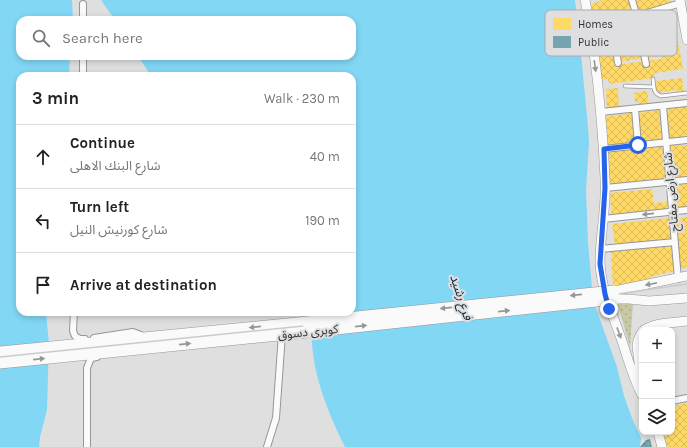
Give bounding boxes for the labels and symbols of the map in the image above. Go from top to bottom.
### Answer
legend [545,10,677,56]
text: Homes [578,18,613,31]
text: Public [578,36,610,49]
one-way arrow [592,60,598,72]
route start [629,136,647,154]
street label: شارع ارض مفتاح [661,152,683,232]
one-way arrow [642,211,654,218]
water label: فرع رشيد [444,273,476,324]
one-way arrow [645,281,657,287]
one-way arrow [569,291,582,298]
route end [600,300,618,318]
one-way arrow [440,304,452,311]
one-way arrow [498,308,510,315]
street label: كوبرى دسوق [277,322,340,342]
one-way arrow [355,323,367,330]
one-way arrow [248,324,261,330]
one-way arrow [616,327,622,339]
one-way arrow [179,341,191,347]
one-way arrow [33,356,45,362]

